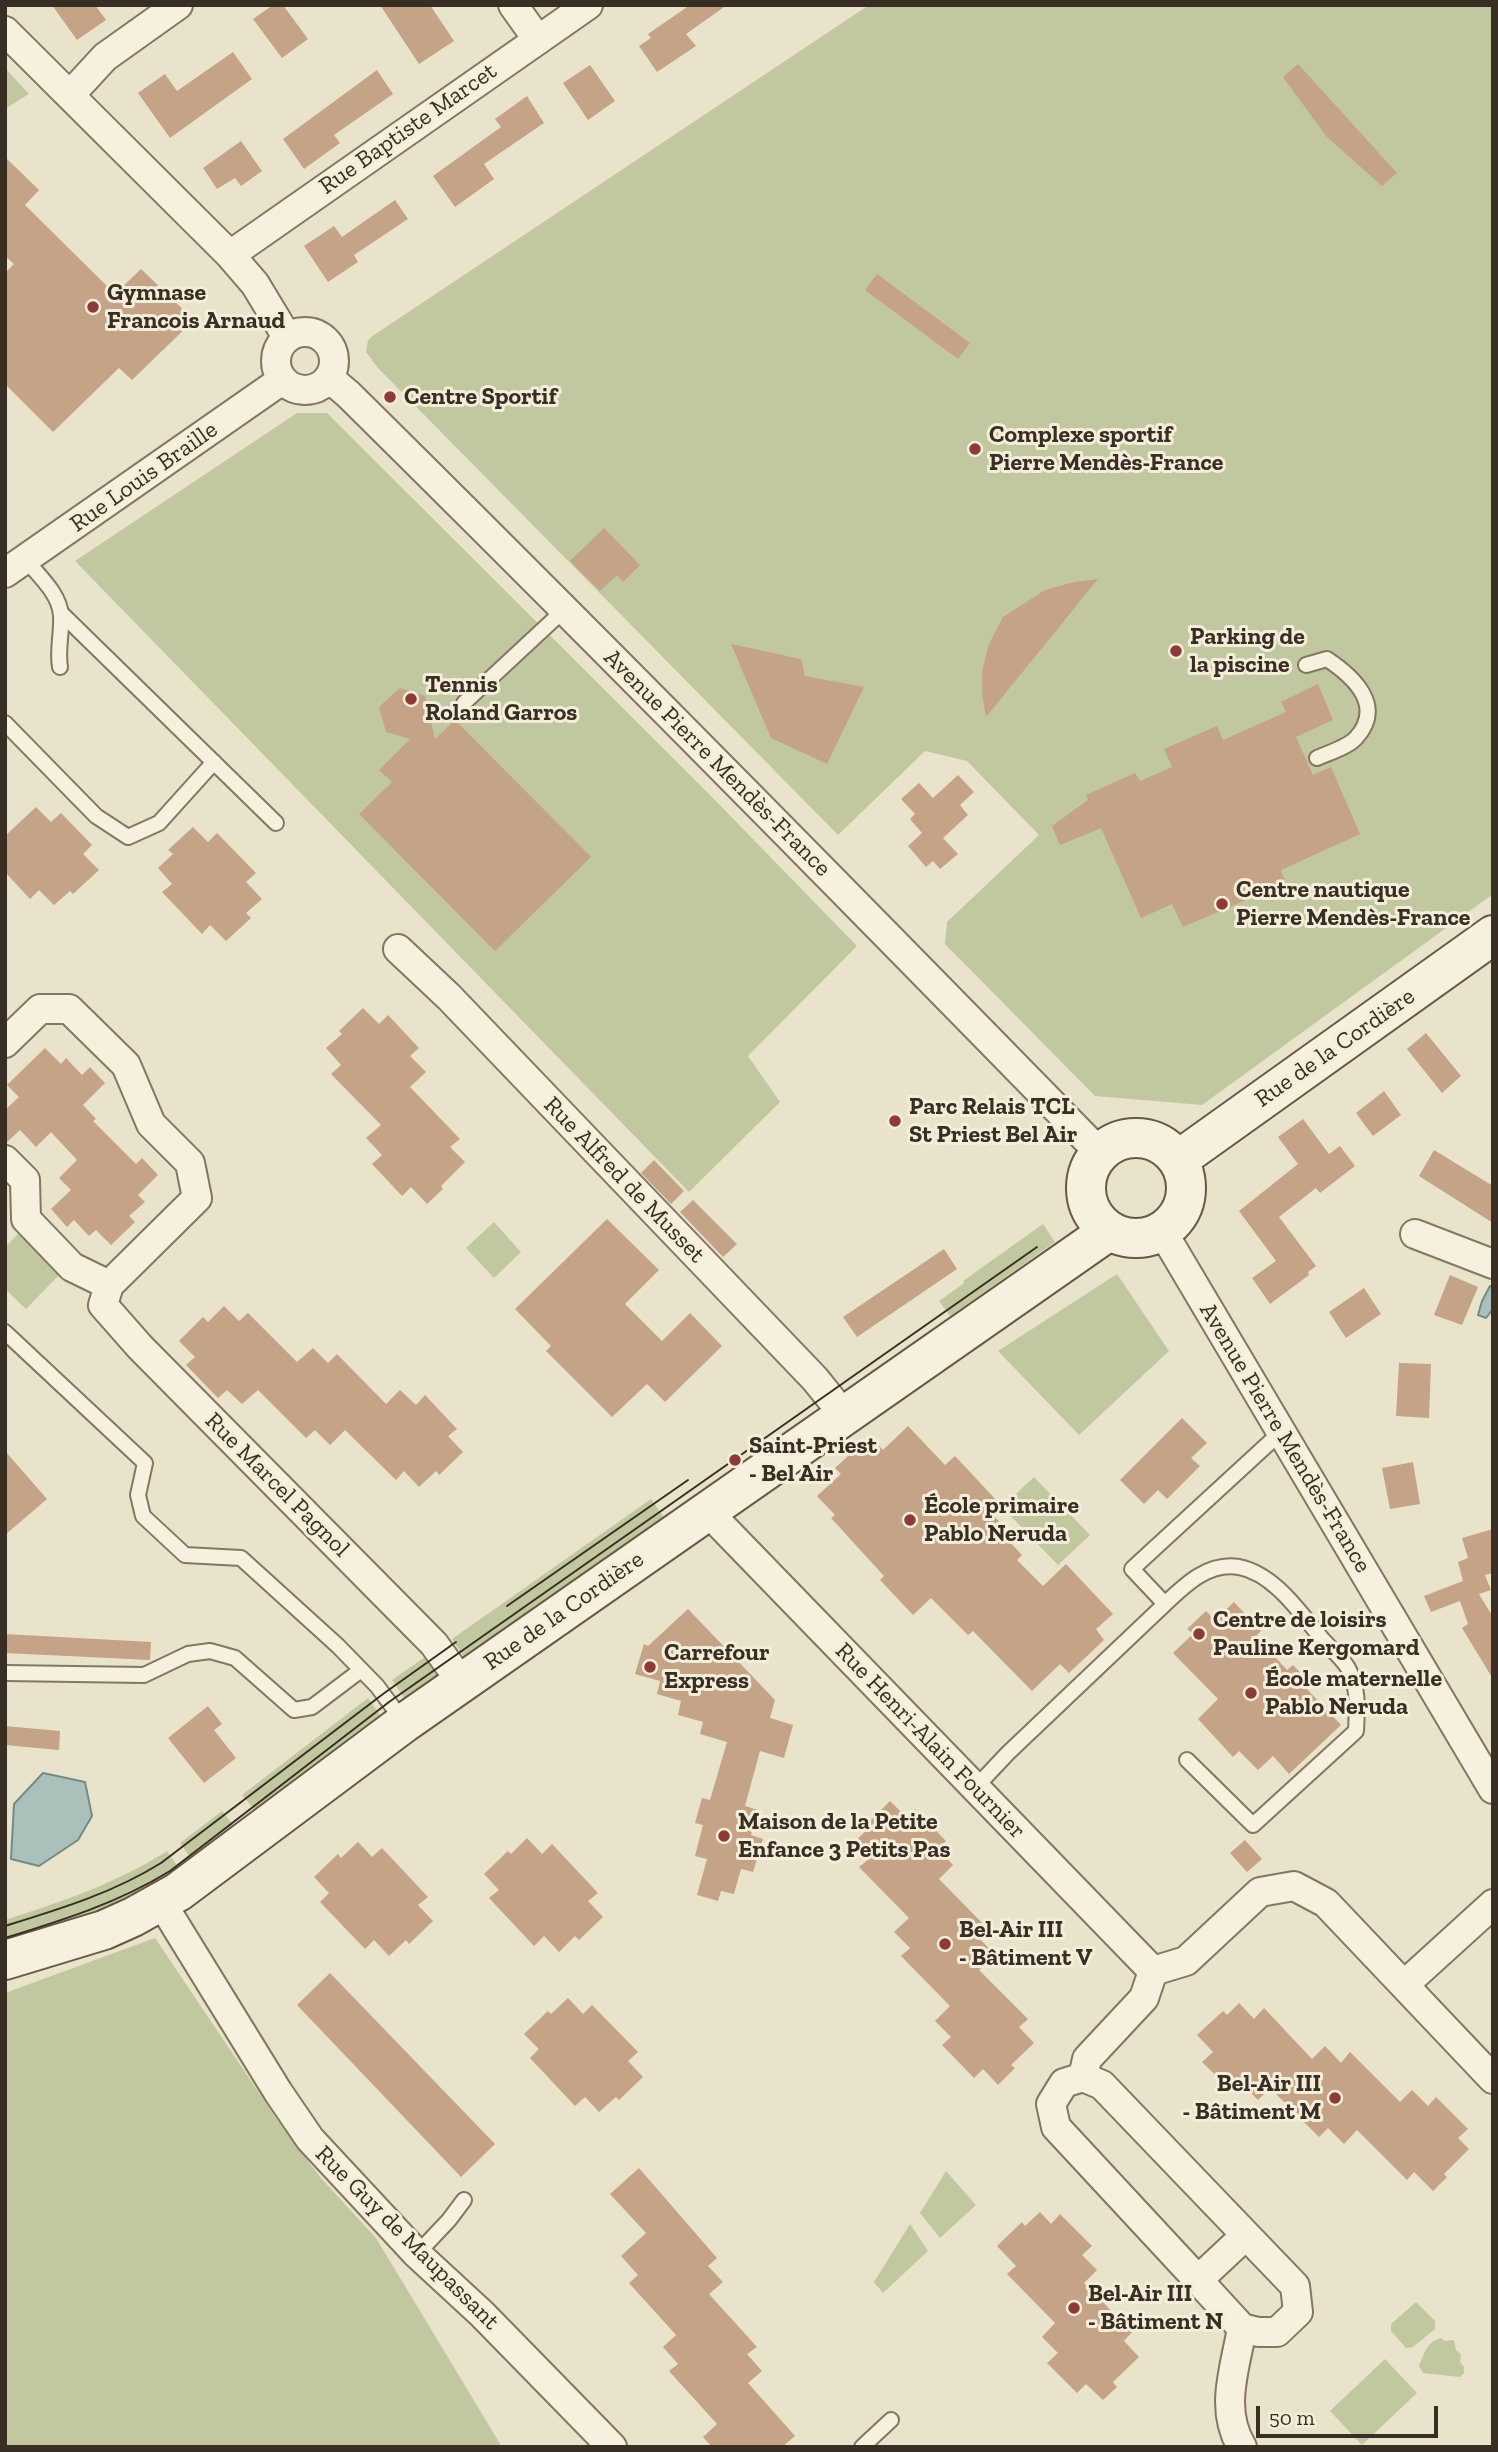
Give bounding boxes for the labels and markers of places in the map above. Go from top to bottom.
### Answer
place label: Gymnase Francois Arnaud [107,279,285,335]
marker: Gymnase Francois Arnaud [85,299,101,315]
place label: Centre Sportif [404,383,557,411]
marker: Centre Sportif [382,389,398,405]
place label: Complexe sportif Pierre Mendès-France [989,421,1223,477]
marker: Complexe sportif Pierre Mendès-France [967,441,983,457]
place label: Parking de la piscine [1190,623,1305,679]
marker: Parking de la piscine [1168,643,1184,659]
place label: Tennis Roland Garros [425,671,577,727]
marker: Tennis Roland Garros [403,691,419,707]
place label: Centre nautique Pierre Mendès-France [1236,876,1470,932]
marker: Centre nautique Pierre Mendès-France [1214,896,1230,912]
place label: Parc Relais TCL St Priest Bel Air [909,1093,1077,1149]
marker: Parc Relais TCL St Priest Bel Air [887,1113,903,1129]
place label: Saint-Priest - Bel Air [749,1432,877,1488]
marker: Saint-Priest - Bel Air [727,1452,743,1468]
place label: École primaire Pablo Neruda [924,1492,1079,1548]
marker: École primaire Pablo Neruda [902,1512,918,1528]
place label: Centre de loisirs Pauline Kergomard [1213,1606,1419,1662]
marker: Centre de loisirs Pauline Kergomard [1191,1626,1207,1642]
place label: Carrefour Express [664,1639,770,1695]
marker: Carrefour Express [642,1659,658,1675]
place label: École maternelle Pablo Neruda [1265,1665,1442,1721]
marker: École maternelle Pablo Neruda [1243,1685,1259,1701]
place label: Maison de la Petite Enfance 3 Petits Pas [738,1808,950,1864]
marker: Maison de la Petite Enfance 3 Petits Pas [716,1828,732,1844]
place label: Bel-Air III - Bâtiment V [959,1916,1092,1972]
marker: Bel-Air III - Bâtiment V [937,1936,953,1952]
place label: Bel-Air III - Bâtiment M [1183,2070,1321,2126]
marker: Bel-Air III - Bâtiment M [1327,2090,1343,2106]
place label: Bel-Air III - Bâtiment N [1088,2280,1223,2336]
marker: Bel-Air III - Bâtiment N [1066,2300,1082,2316]

